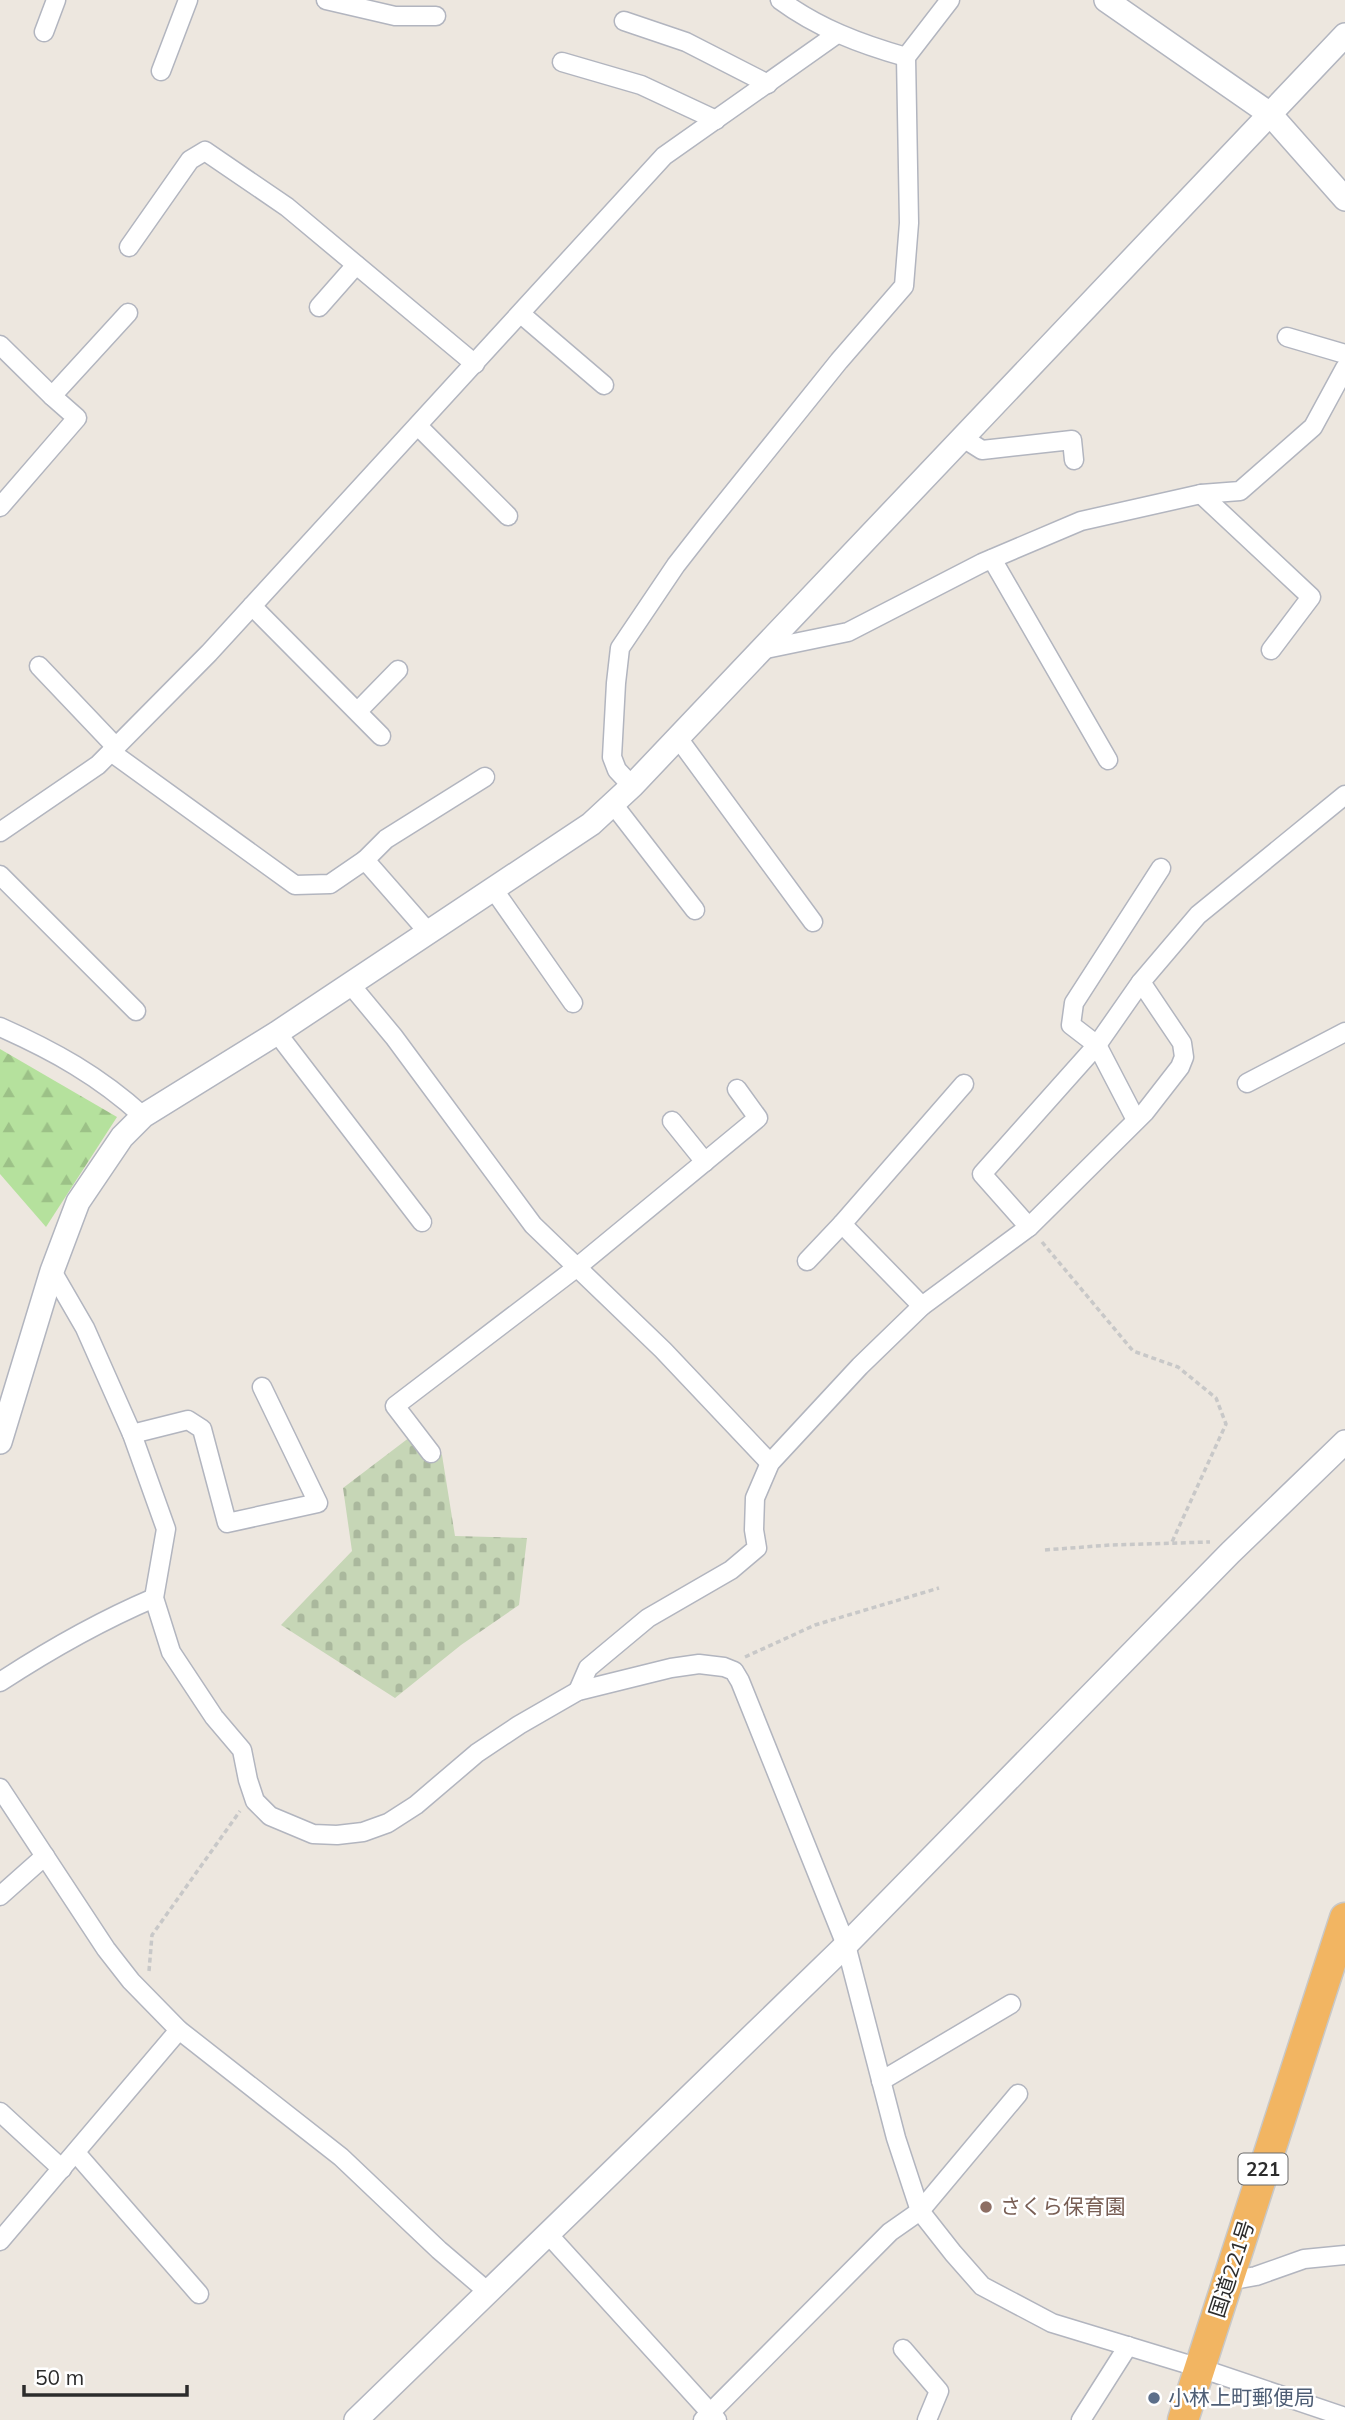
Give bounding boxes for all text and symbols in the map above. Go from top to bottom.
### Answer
road number: 221 [1238,2154,1288,2184]
place label: さくら保育園 [1000,2193,1126,2219]
marker: さくら保育園 [978,2199,994,2215]
street label: 国道221号 [1203,2217,1259,2321]
scale bar [24,2354,187,2398]
text: 50 m [35,2364,84,2390]
place label: 小林上町郵便局 [1168,2384,1315,2410]
marker: 小林上町郵便局 [1146,2390,1162,2406]

